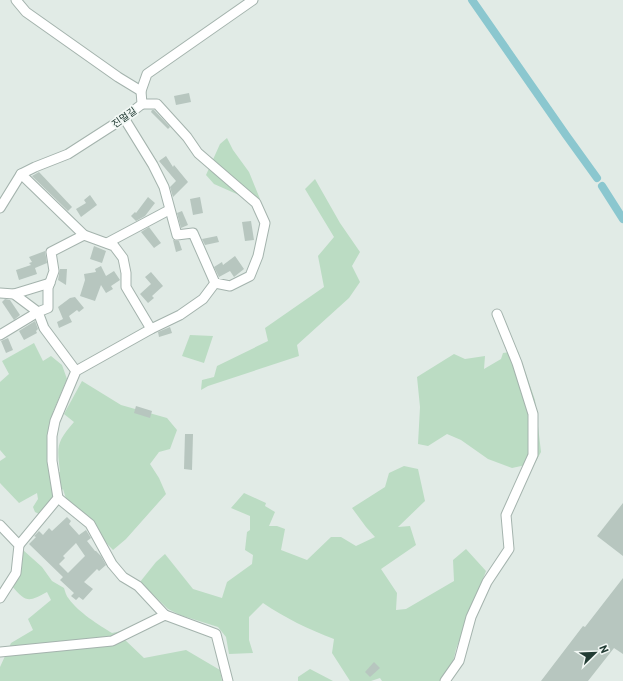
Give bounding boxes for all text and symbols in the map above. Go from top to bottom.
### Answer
street label: 진멀길 [109,104,139,130]
north arrow [575,633,615,673]
text: N [597,643,612,655]

